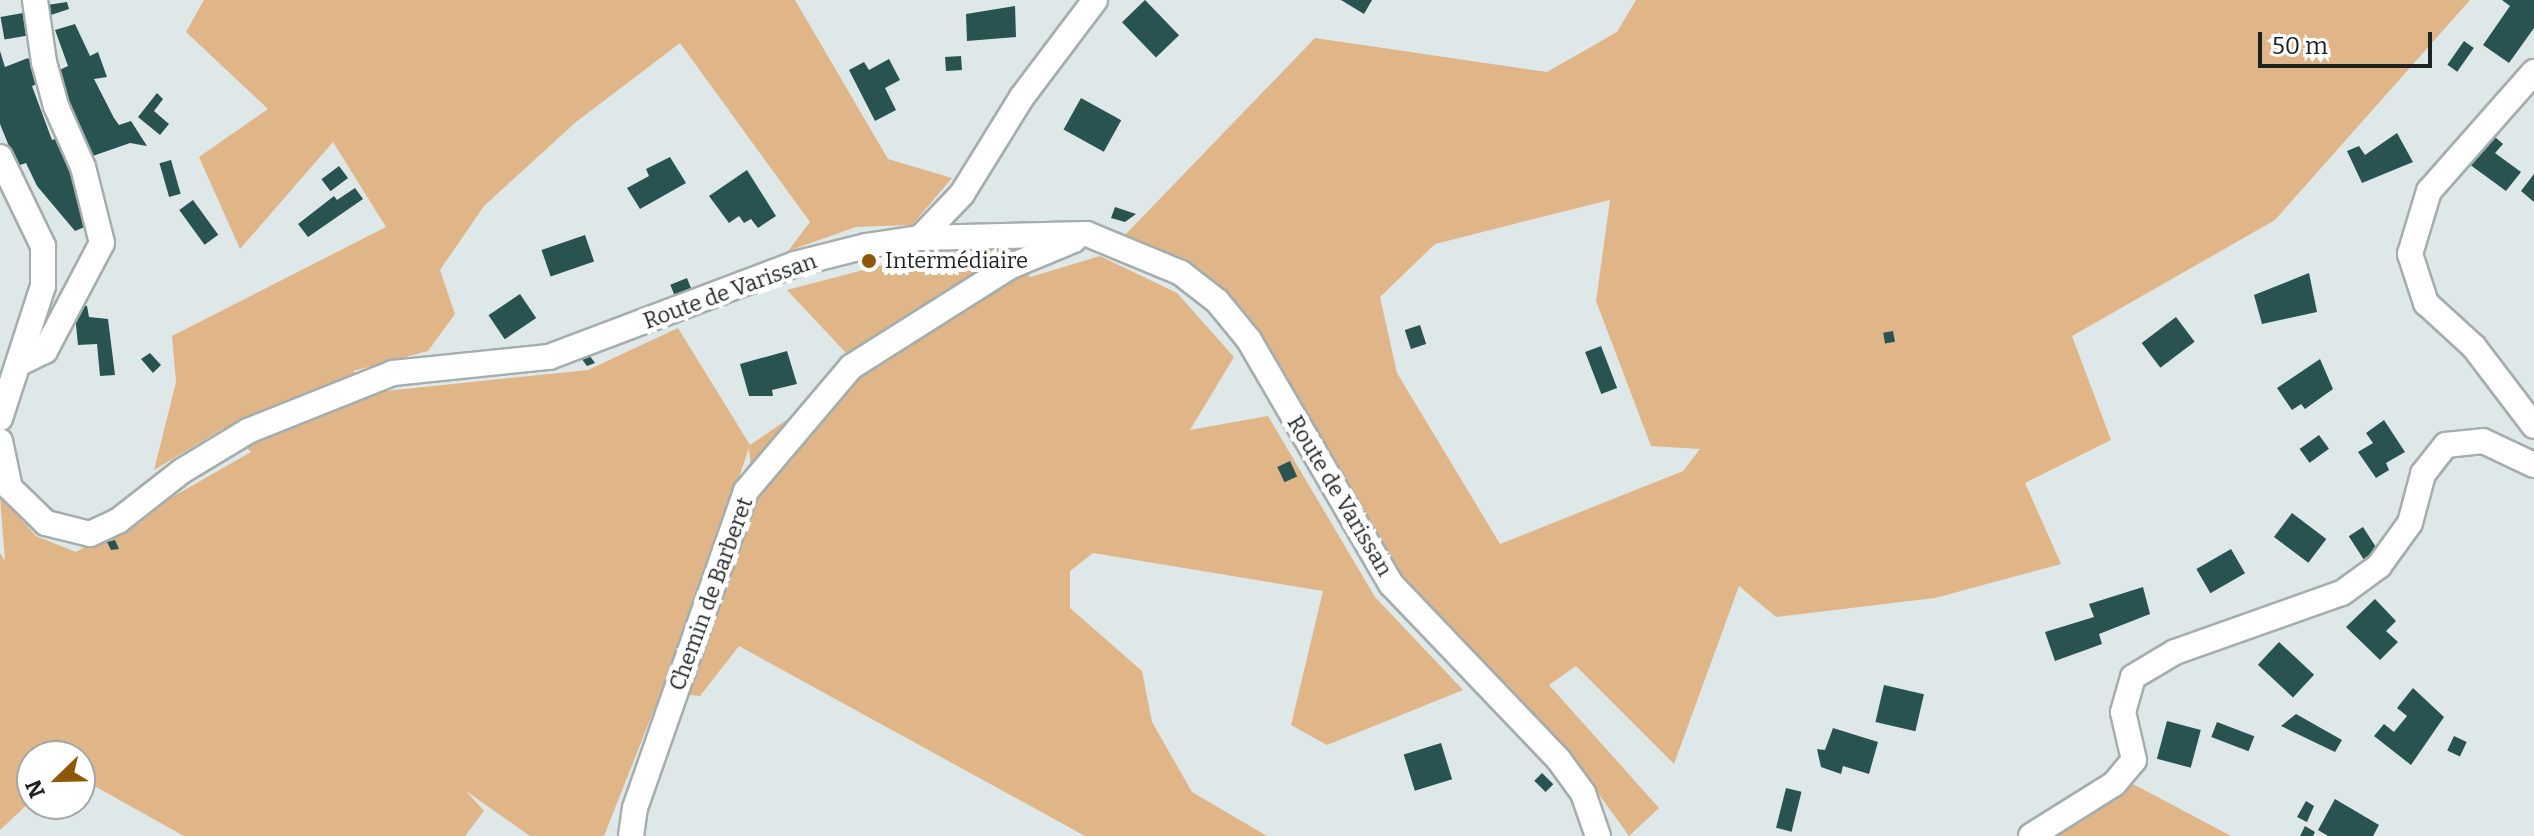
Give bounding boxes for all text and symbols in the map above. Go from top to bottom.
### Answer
scale bar [2262,16,2436,66]
text: 50 m [2272,32,2328,60]
street label: Route de Varissan [640,247,820,335]
place label: Intermédiaire [885,248,1028,274]
marker: Intermédiaire [860,252,878,270]
street label: Route de Varissan [1282,411,1398,581]
street label: Chemin de Barberet [664,494,758,694]
north arrow [16,740,96,820]
text: N [20,776,51,802]

